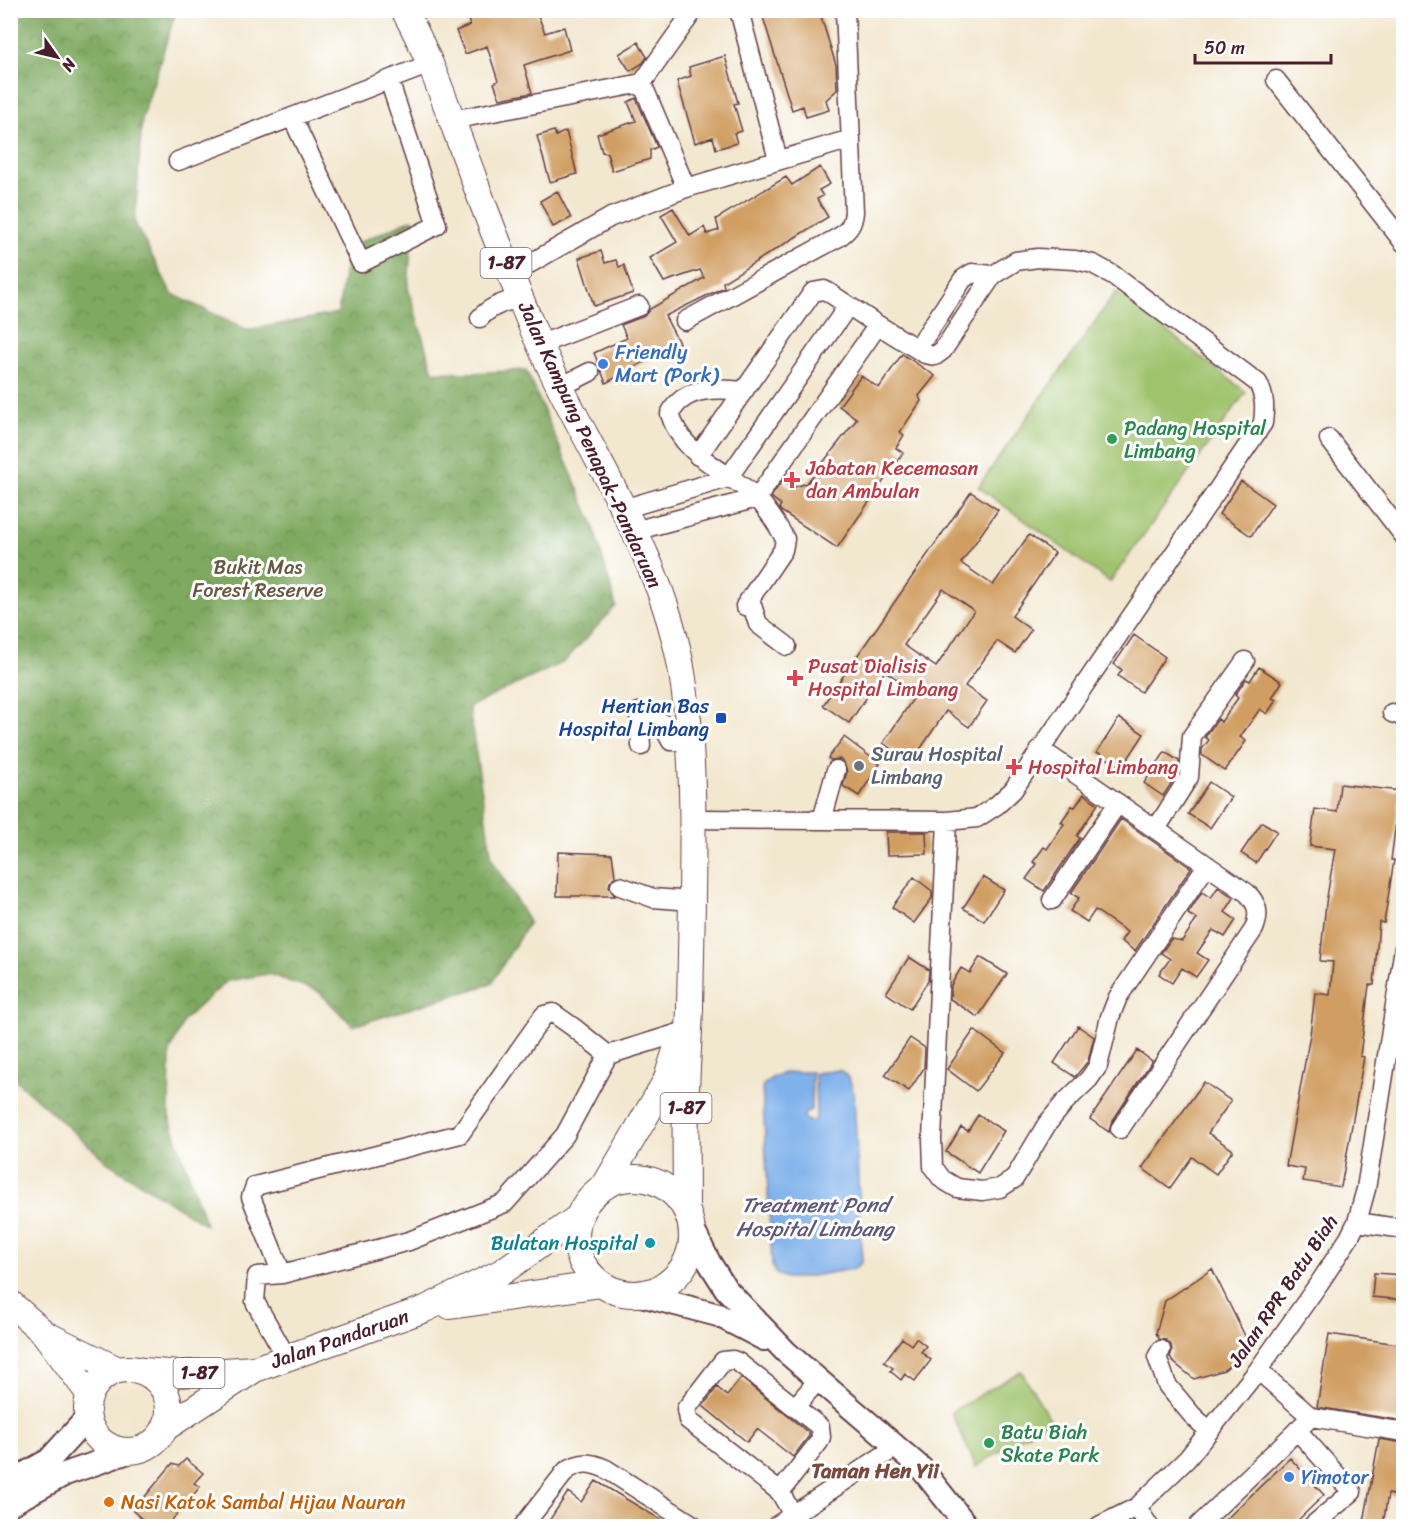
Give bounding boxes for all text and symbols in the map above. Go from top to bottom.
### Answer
north arrow [27,27,87,87]
scale bar [1195,27,1332,65]
text: 50 m [1204,32,1245,64]
text: N [53,52,85,79]
road number: 1-87 [480,248,532,278]
street label: Jalan Kampung Penapak-Pandaruan [508,295,672,594]
place label: Friendly Mart (Pork) [615,335,719,393]
marker: Friendly Mart (Pork) [596,357,610,371]
place label: Padang Hospital Limbang [1124,411,1267,469]
marker: Padang Hospital Limbang [1105,432,1119,446]
place label: Jabatan Kecemasan dan Ambulan [805,451,979,509]
marker: Jabatan Kecemasan dan Ambulan [783,471,801,489]
park label: Bukit Mas Forest Reserve [192,550,324,608]
place label: Pusat Dialisis Hospital Limbang [808,649,958,707]
marker: Pusat Dialisis Hospital Limbang [786,669,804,687]
place label: Hentian Bas Hospital Limbang [559,689,710,747]
marker: Hentian Bas Hospital Limbang [714,711,728,725]
place label: Surau Hospital Limbang [871,737,1004,795]
place label: Hospital Limbang [1028,750,1178,785]
marker: Hospital Limbang [1005,758,1023,776]
marker: Surau Hospital Limbang [852,759,866,773]
road number: 1-87 [660,1093,712,1123]
water label: Treatment Pond Hospital Limbang [736,1186,896,1248]
street label: Jalan RPR Batu Biah [1218,1207,1347,1376]
place label: Bulatan Hospital [491,1226,639,1261]
marker: Bulatan Hospital [643,1236,657,1250]
street label: Jalan Pandaruan [265,1299,414,1379]
road number: 1-87 [174,1358,224,1388]
place label: Batu Biah Skate Park [1001,1415,1099,1473]
marker: Batu Biah Skate Park [982,1436,996,1450]
district label: Taman Hen Yii [811,1452,940,1490]
place label: Yimotor [1301,1460,1370,1495]
marker: Yimotor [1282,1470,1296,1484]
place label: Nasi Katok Sambal Hijau Nauran [121,1485,406,1520]
marker: Nasi Katok Sambal Hijau Nauran [102,1495,116,1509]

